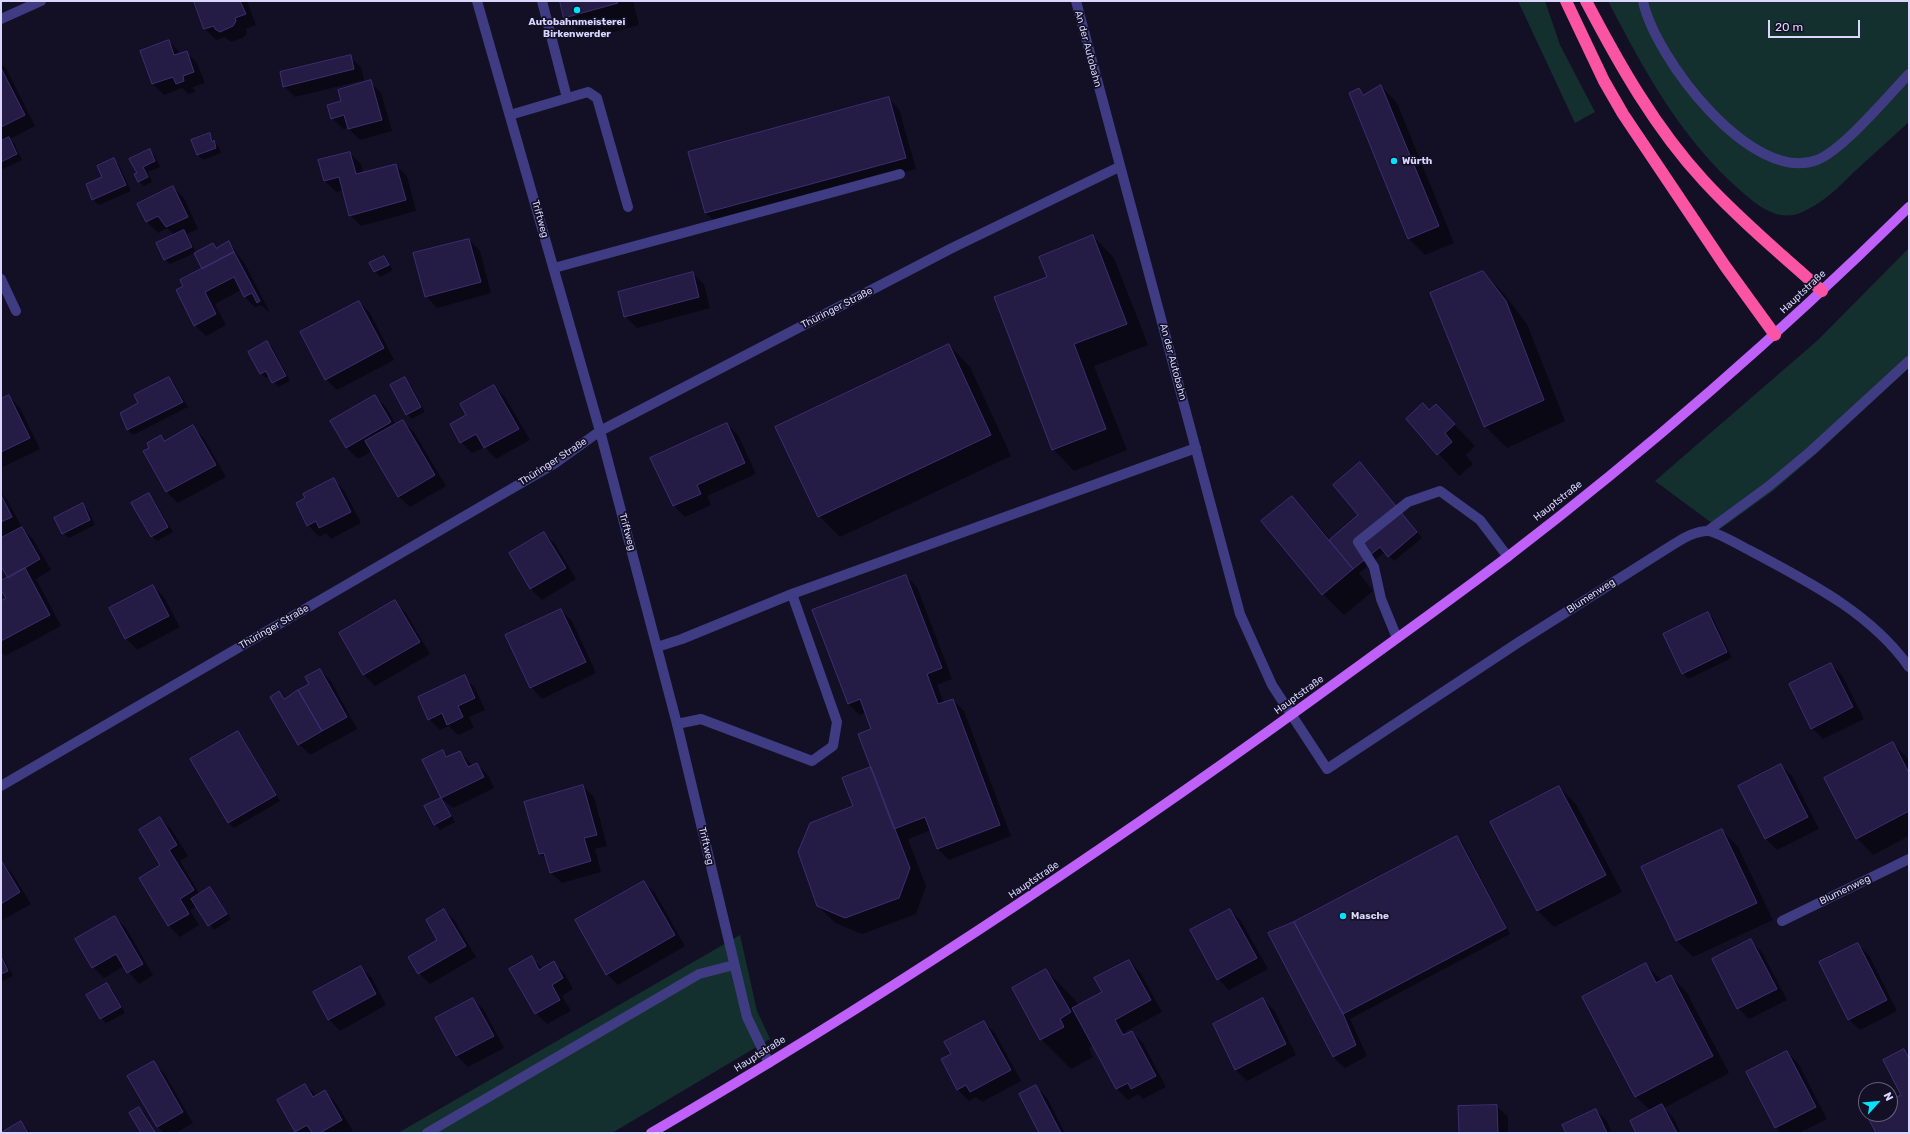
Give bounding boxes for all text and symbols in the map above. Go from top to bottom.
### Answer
marker: Autobahnmeisterei Birkenwerder [572,5,582,15]
street label: An der Autobahn [1072,9,1104,89]
scale bar [1770,12,1862,38]
place label: Autobahnmeisterei Birkenwerder [529,16,625,40]
text: 20 m [1775,20,1803,34]
place label: Würth [1402,155,1432,167]
marker: Würth [1389,156,1399,166]
street label: Triftweg [529,199,551,239]
street label: Hauptstraße [1778,268,1828,316]
street label: Thüringer Straße [799,285,875,331]
street label: An der Autobahn [1157,322,1189,402]
street label: Thüringer Straße [517,436,589,488]
street label: Hauptstraße [1531,478,1585,524]
street label: Triftweg [616,512,638,552]
street label: Blumenweg [1565,576,1617,616]
street label: Thüringer Straße [237,602,311,652]
street label: Hauptstraße [1272,673,1326,717]
street label: Triftweg [696,826,716,866]
street label: Hauptstraße [1007,859,1061,901]
street label: Blumenweg [1818,873,1872,907]
place label: Masche [1351,910,1389,922]
marker: Masche [1338,911,1348,921]
street label: Hauptstraße [732,1033,788,1075]
north arrow [1858,1082,1898,1122]
text: N [1881,1090,1896,1103]

